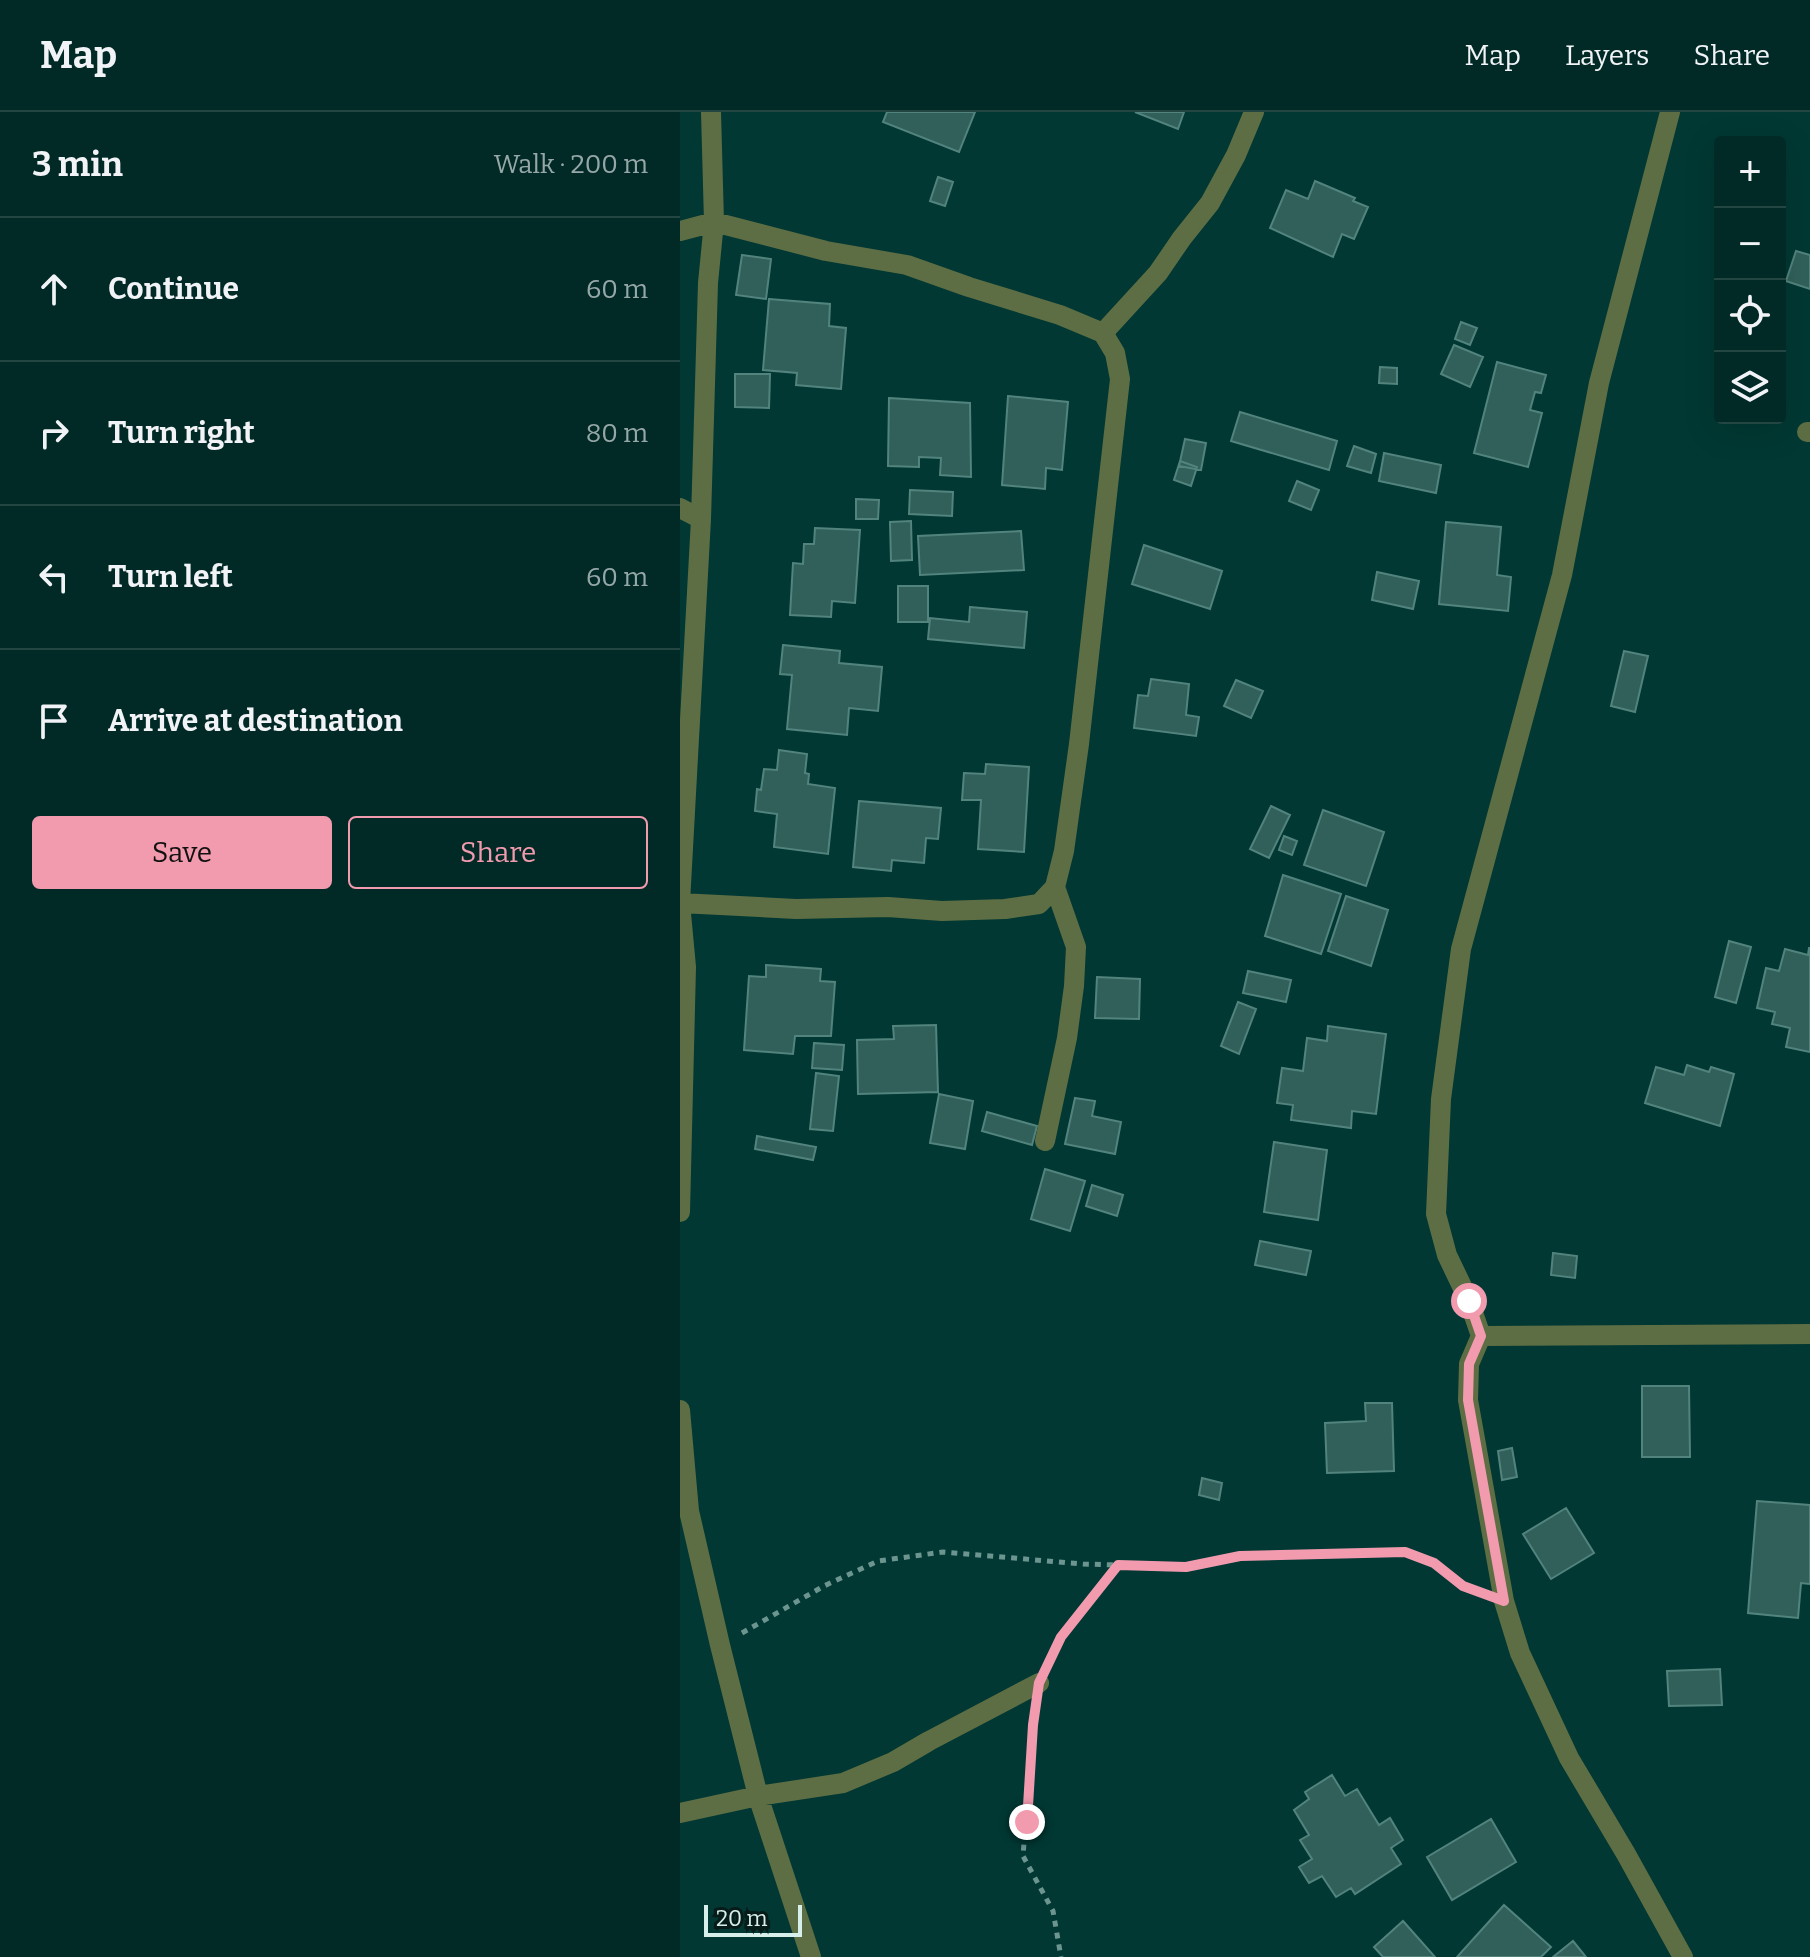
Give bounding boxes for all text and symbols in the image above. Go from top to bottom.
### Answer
text: Map [40,32,117,78]
text: Map [1464,39,1521,72]
text: Layers [1565,39,1649,72]
text: Share [1693,39,1770,72]
map controls [1714,136,1786,424]
button: + [1714,136,1786,208]
text: 3 min [32,144,123,185]
text: Walk · 200 m [494,149,648,180]
button: − [1714,208,1786,280]
icon: ahead [32,267,76,311]
text: Continue [108,271,239,307]
text: 60 m [586,274,648,305]
button: locate [1714,280,1786,352]
button: layers [1714,352,1786,424]
icon: right [32,411,76,455]
text: Turn right [108,415,255,451]
text: 80 m [586,418,648,449]
icon: left [32,555,76,599]
text: Turn left [108,559,233,595]
text: 60 m [586,562,648,593]
icon: arrive [32,699,76,743]
text: Arrive at destination [108,703,403,739]
button: Save [32,816,332,889]
button: Share [348,816,648,889]
route start [1451,1283,1487,1319]
route end [1009,1804,1045,1840]
scale bar [704,1901,802,1937]
text: 20 m [716,1905,767,1932]

